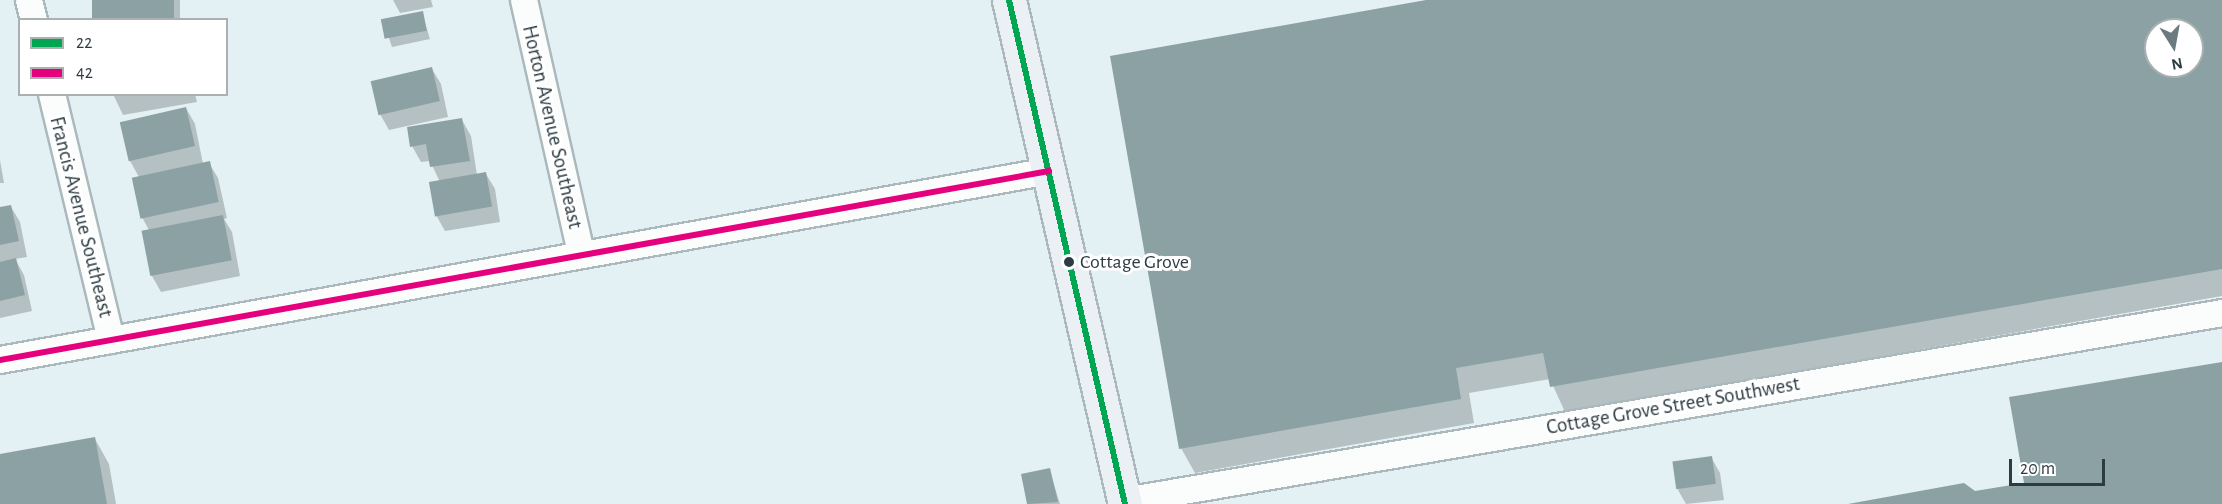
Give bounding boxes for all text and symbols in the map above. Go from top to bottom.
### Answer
legend [18,18,228,96]
north arrow [2144,18,2204,78]
street label: Horton Avenue Southeast [516,23,588,231]
text: 22 [76,34,92,52]
text: N [2170,55,2184,73]
text: 42 [76,64,93,82]
street label: Francis Avenue Southeast [44,114,118,320]
place label: Cottage Grove [1080,250,1189,274]
marker: Cottage Grove [1063,256,1075,268]
street label: Cottage Grove Street Southwest [1544,371,1802,441]
scale bar [2012,447,2108,485]
text: 20 m [2020,460,2055,478]

